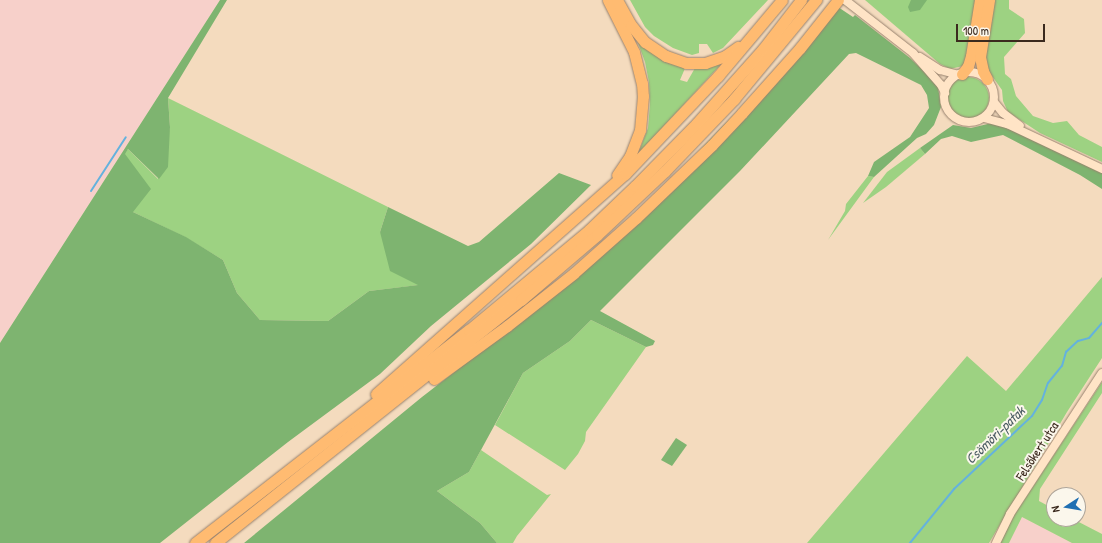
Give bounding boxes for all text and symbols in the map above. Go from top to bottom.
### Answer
scale bar [958,16,1047,42]
text: 100 m [963,22,989,39]
water label: Csömöri-patak [962,403,1028,467]
street label: Felsőkert utca [1012,419,1062,483]
north arrow [1046,487,1086,527]
text: N [1048,505,1063,514]

